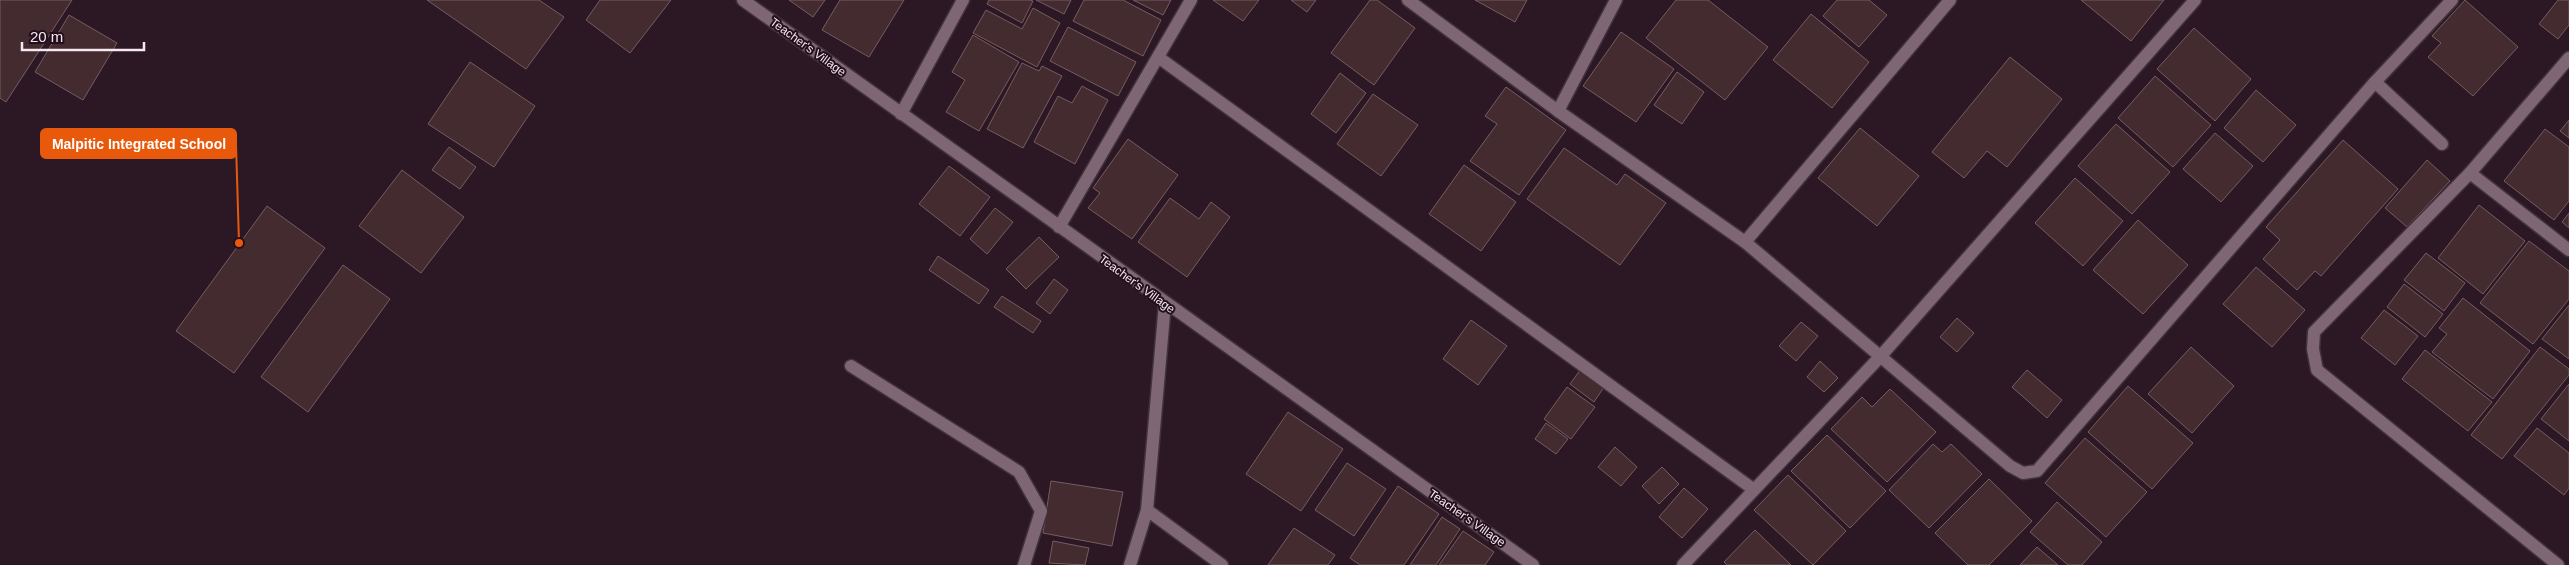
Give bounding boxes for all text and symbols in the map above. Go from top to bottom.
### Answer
street label: Teacher's Village [767,15,849,79]
scale bar [22,20,145,52]
text: 20 m [30,28,63,45]
callout: Malpitic Integrated School [41,129,236,158]
text: Malpitic Integrated School [52,136,226,152]
street label: Teacher's Village [1096,252,1178,316]
street label: Teacher's Village [1426,486,1508,550]

